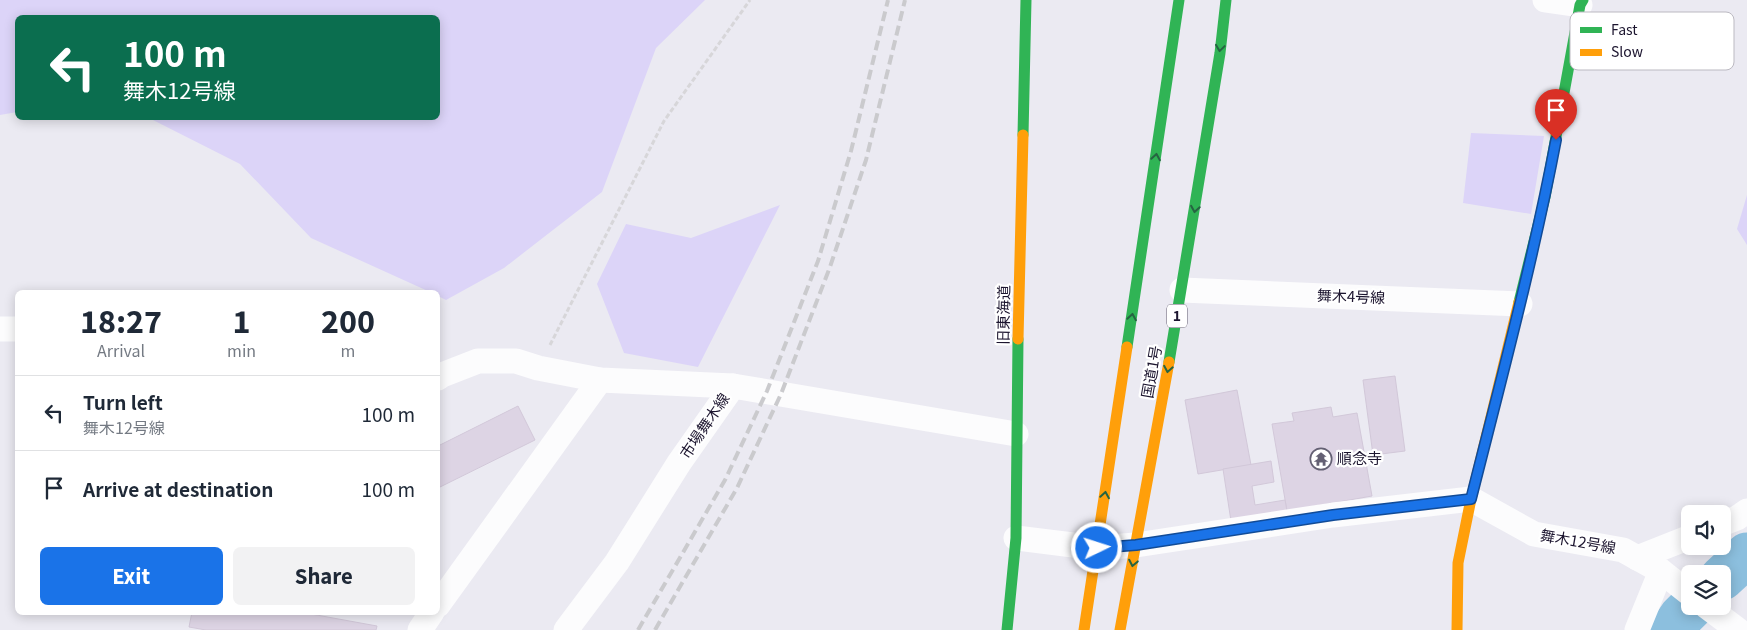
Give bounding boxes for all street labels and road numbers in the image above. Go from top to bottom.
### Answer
street label: 舞木4号線 [1317,284,1386,307]
street label: 旧東海道 [991,285,1014,345]
road number: 1 [1167,304,1187,328]
street label: 国道1号 [1136,344,1165,400]
street label: 市場舞木線 [674,388,733,462]
street label: 舞木12号線 [1539,524,1618,558]

